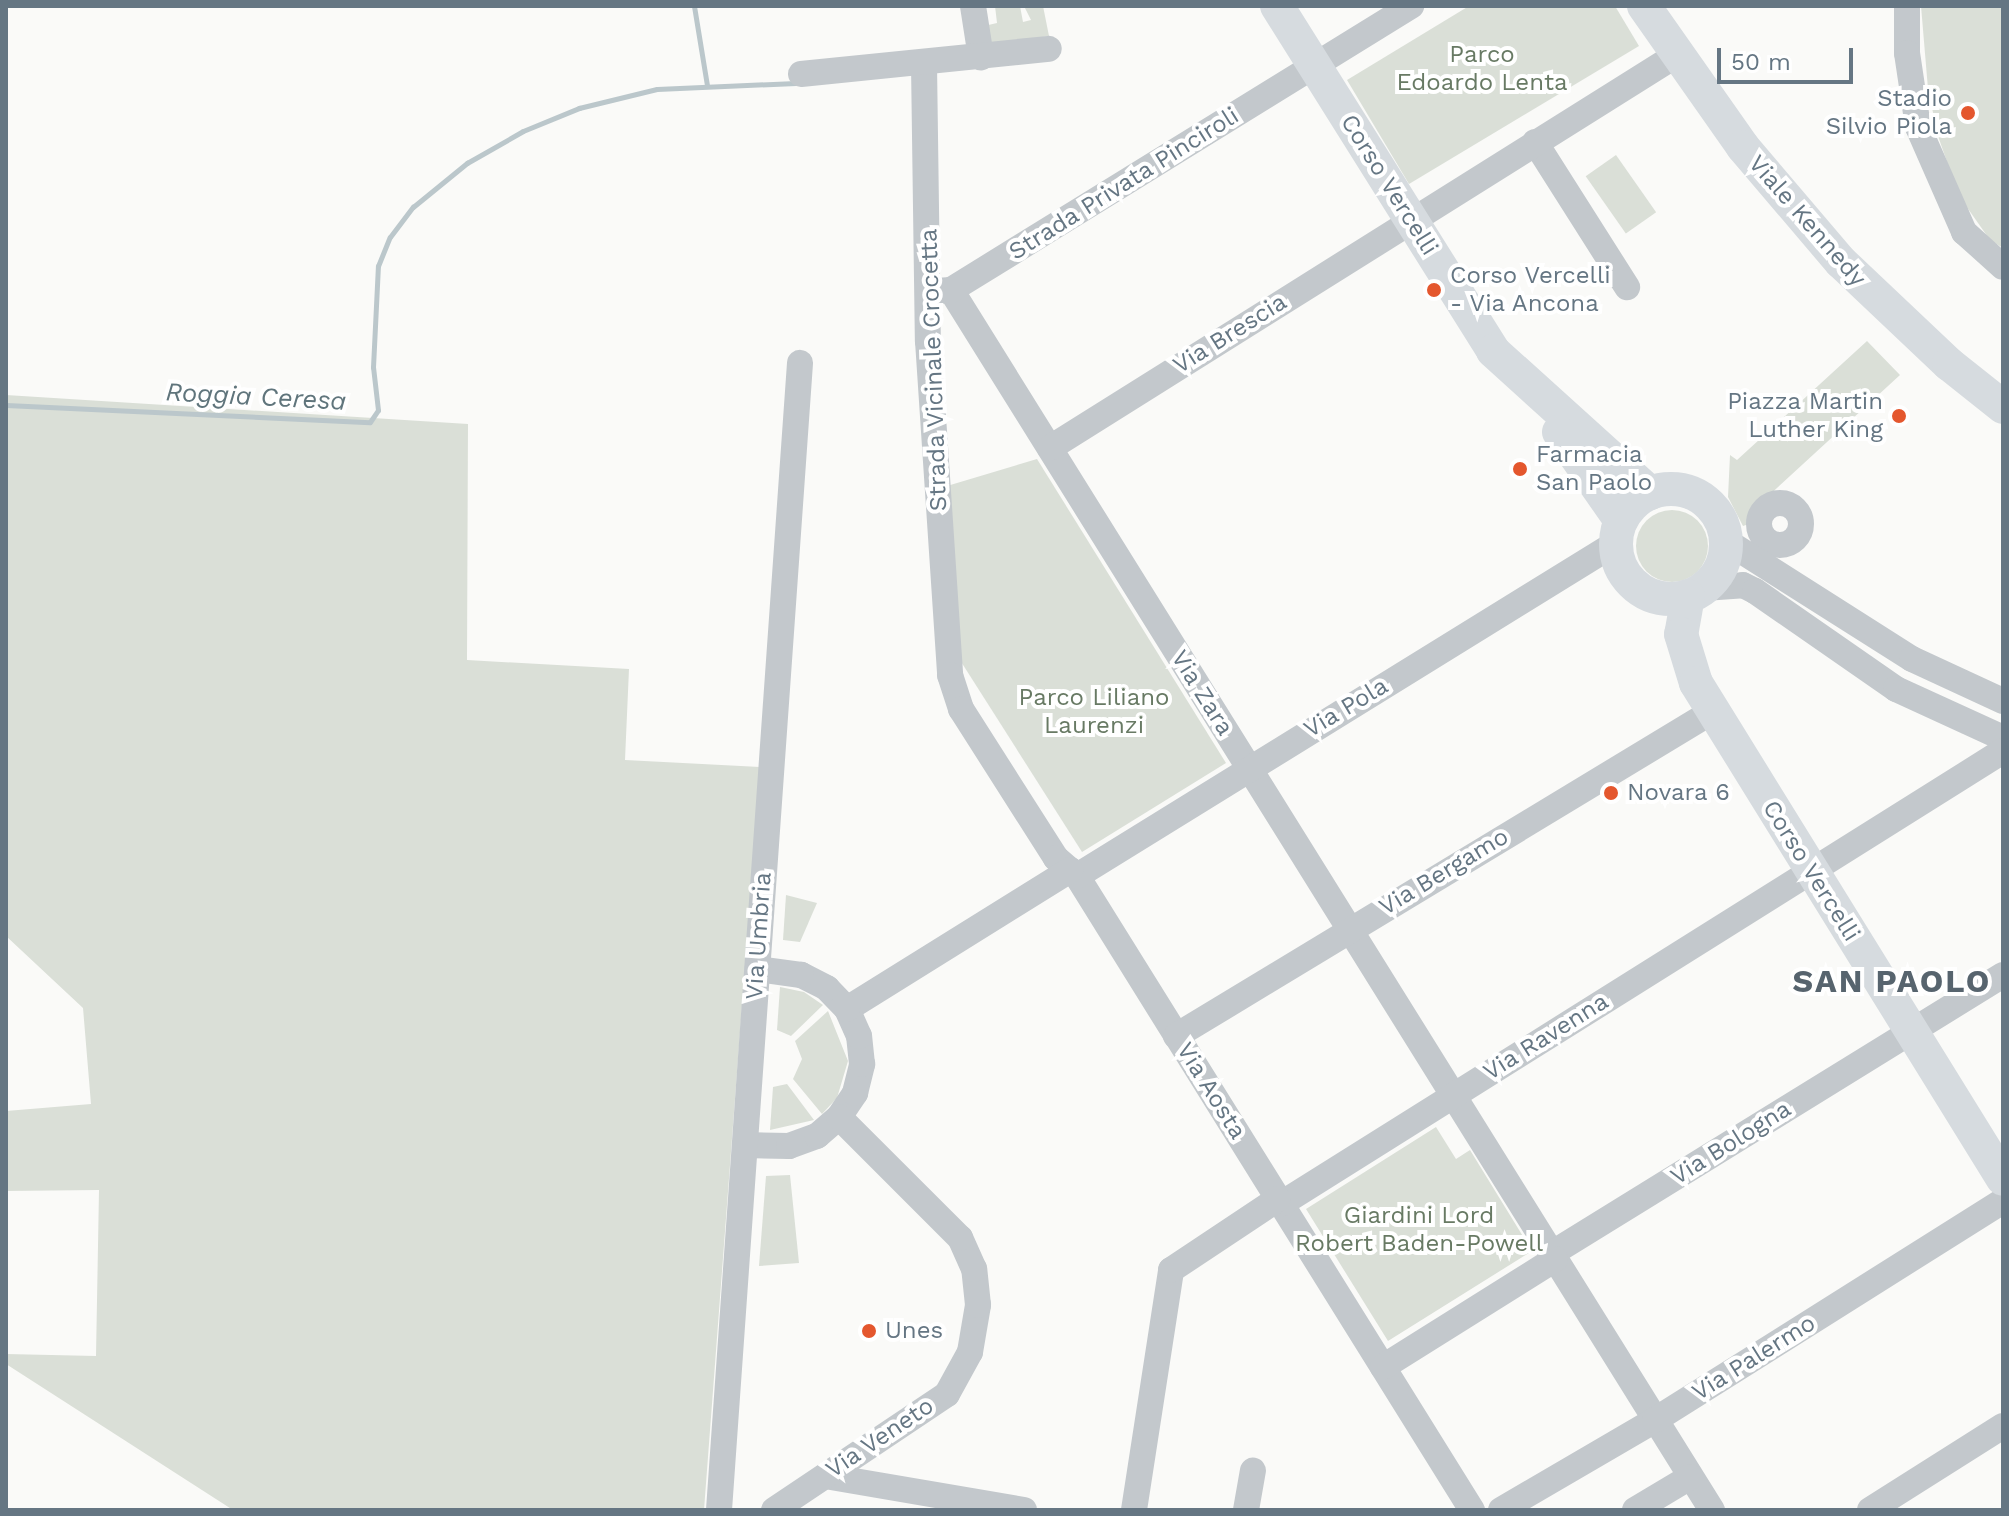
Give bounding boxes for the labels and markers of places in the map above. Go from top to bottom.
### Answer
place label: Stadio Silvio Piola [1826,85,1952,141]
marker: Stadio Silvio Piola [1959,104,1977,122]
place label: Corso Vercelli - Via Ancona [1450,262,1611,318]
marker: Corso Vercelli - Via Ancona [1425,281,1443,299]
place label: Piazza Martin Luther King [1727,388,1883,444]
marker: Piazza Martin Luther King [1890,407,1908,425]
place label: Farmacia San Paolo [1536,441,1652,497]
marker: Farmacia San Paolo [1511,460,1529,478]
place label: Novara 6 [1627,779,1730,807]
marker: Novara 6 [1602,784,1620,802]
place label: Unes [885,1317,943,1345]
marker: Unes [860,1322,878,1340]

